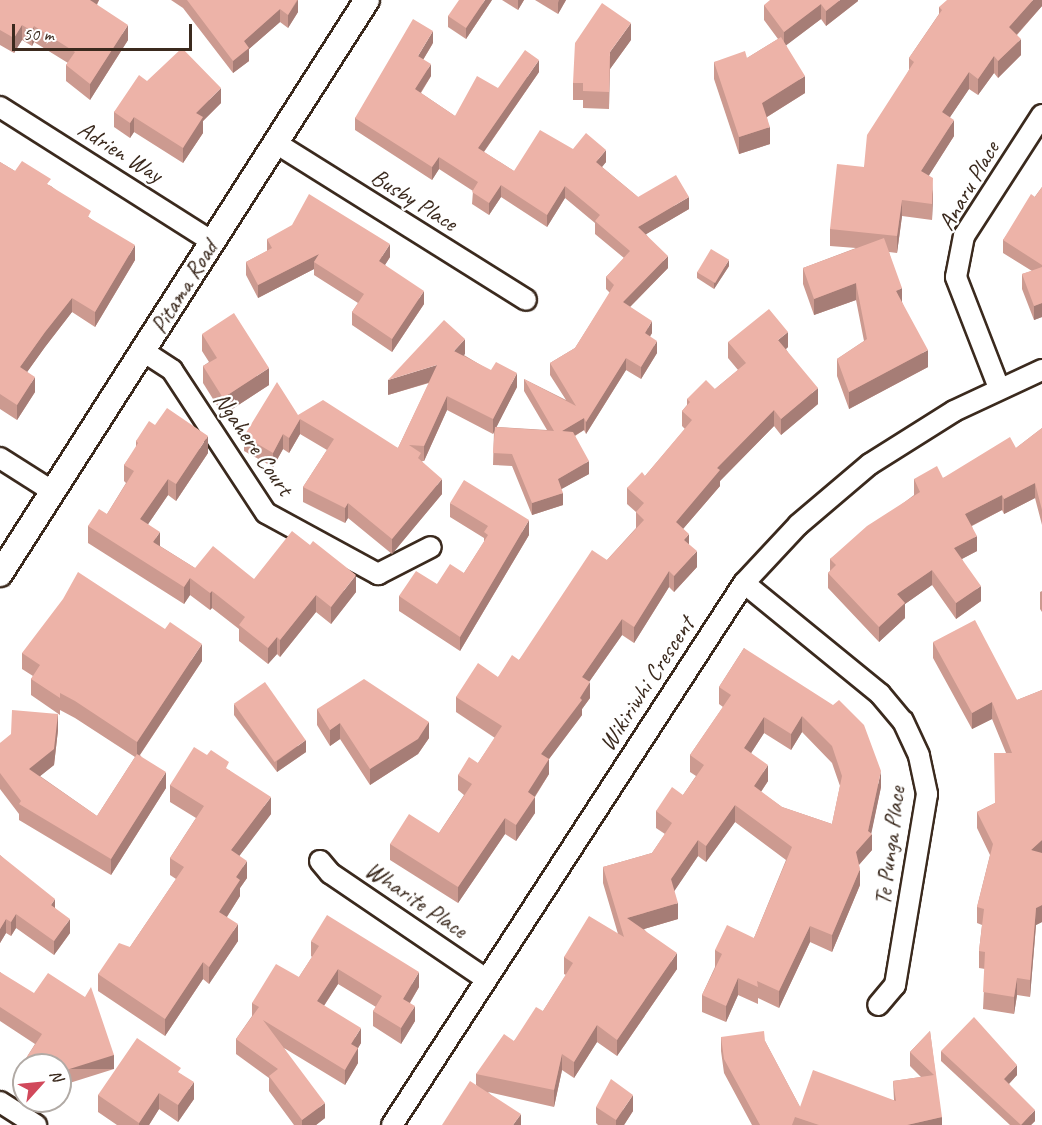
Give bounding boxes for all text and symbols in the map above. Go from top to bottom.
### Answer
scale bar [15,12,195,50]
text: 50 m [23,23,54,45]
street label: Adrien Way [72,115,168,189]
street label: Anaru Place [932,136,1006,236]
street label: Busby Place [366,162,462,238]
street label: Pitama Road [144,235,224,339]
street label: Ngahere Court [207,387,299,501]
street label: Wikiriwhi Crescent [593,612,701,756]
street label: Te Punga Place [868,785,912,907]
street label: Wharite Place [360,856,472,944]
north arrow [12,1053,72,1113]
text: N [45,1067,67,1085]

